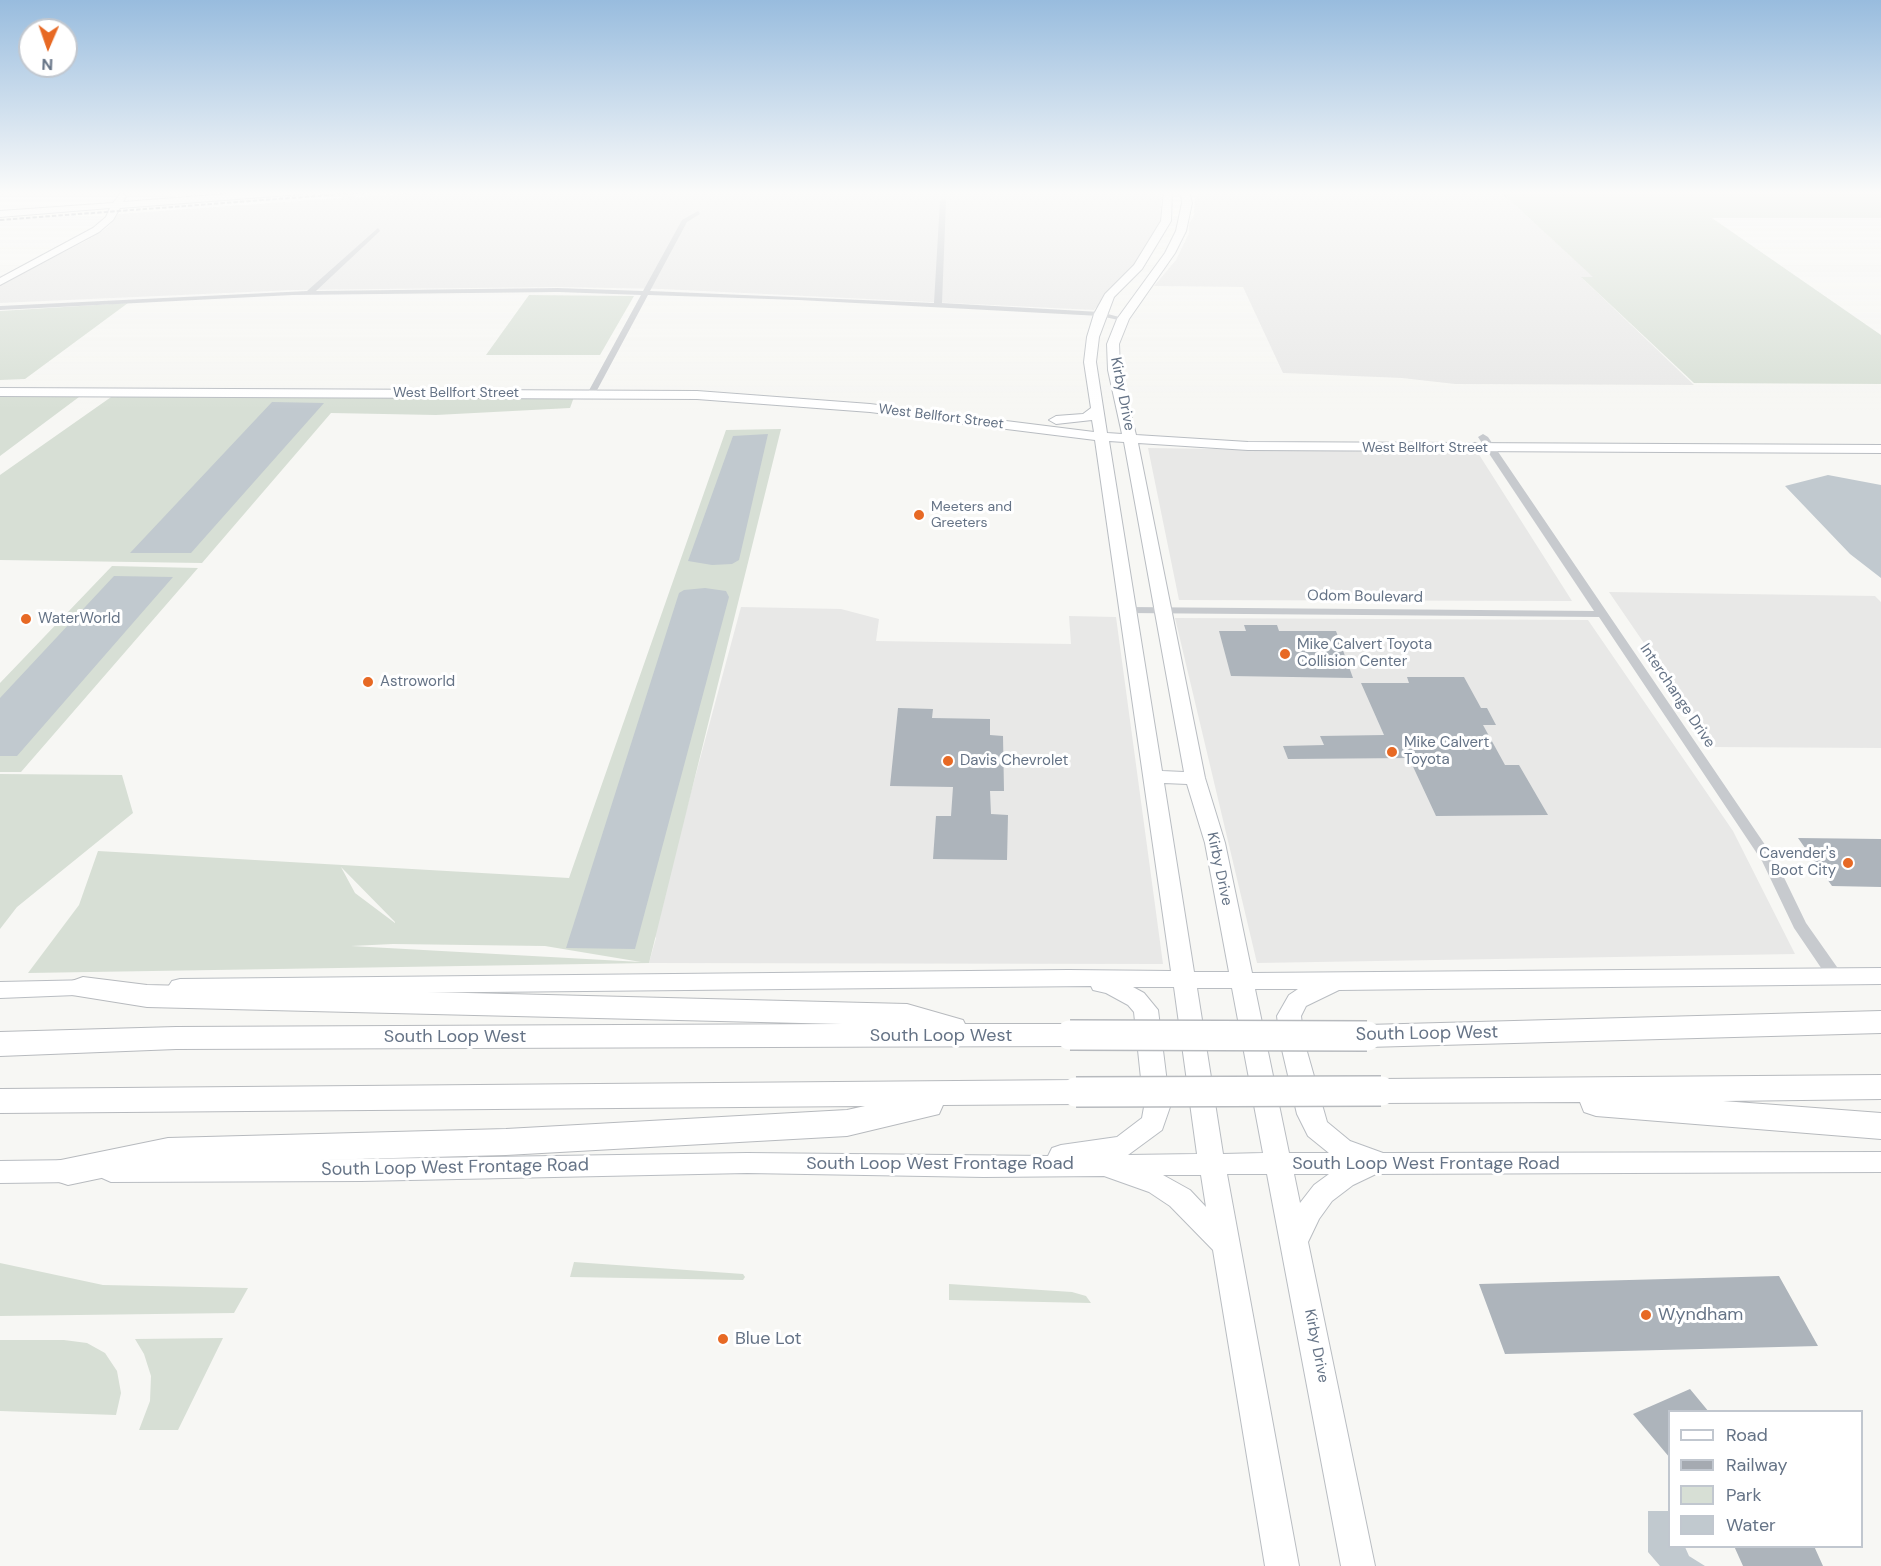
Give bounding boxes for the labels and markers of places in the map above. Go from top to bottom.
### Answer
place label: Meeters and Greeters [931,499,1012,532]
marker: Meeters and Greeters [912,508,926,522]
place label: WaterWorld [38,610,120,628]
marker: WaterWorld [19,612,33,626]
place label: Mike Calvert Toyota Collision Center [1297,636,1432,671]
marker: Mike Calvert Toyota Collision Center [1278,647,1292,661]
place label: Astroworld [380,673,455,691]
marker: Astroworld [361,675,375,689]
place label: Mike Calvert Toyota [1404,734,1489,769]
marker: Mike Calvert Toyota [1385,745,1399,759]
place label: Davis Chevrolet [960,752,1068,770]
marker: Davis Chevrolet [941,754,955,768]
place label: Cavender's Boot City [1759,845,1836,880]
marker: Cavender's Boot City [1841,856,1855,870]
place label: Wyndham [1658,1304,1743,1326]
marker: Wyndham [1639,1308,1653,1322]
place label: Blue Lot [735,1328,802,1350]
marker: Blue Lot [716,1332,730,1346]

